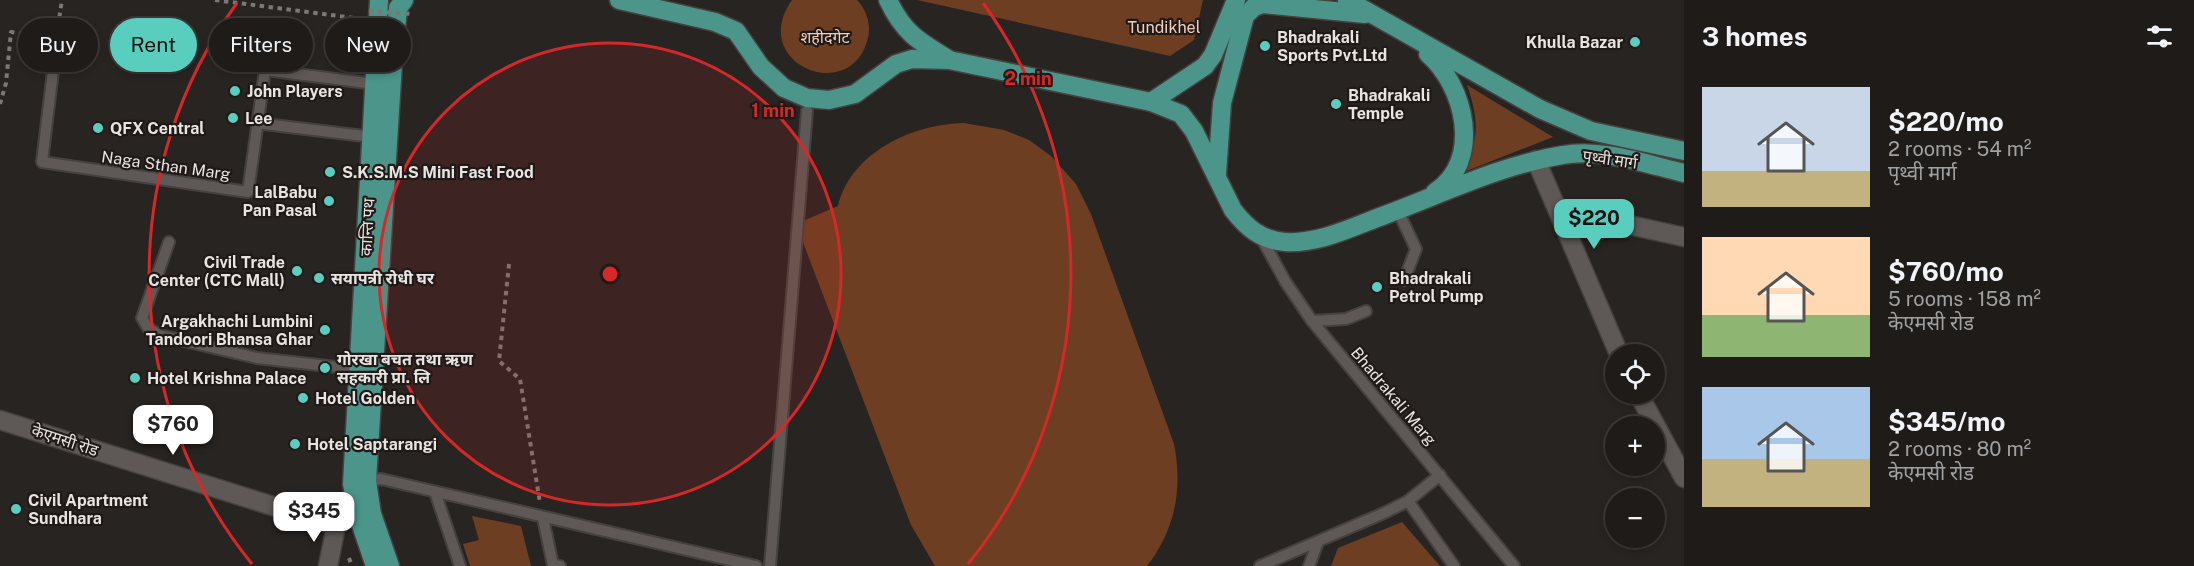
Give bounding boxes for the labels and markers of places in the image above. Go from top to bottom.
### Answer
place label: Bhadrakali Sports Pvt.Ltd [1277,28,1387,65]
place label: Khulla Bazar [1526,33,1623,52]
marker: Khulla Bazar [1628,35,1642,49]
marker: Bhadrakali Sports Pvt.Ltd [1258,39,1272,53]
place label: John Players [247,82,343,101]
marker: John Players [228,84,242,98]
place label: Bhadrakali Temple [1348,86,1430,123]
marker: Bhadrakali Temple [1329,97,1343,111]
place label: Lee [245,109,273,128]
marker: Lee [226,111,240,125]
place label: QFX Central [110,119,205,138]
marker: QFX Central [91,121,105,135]
place label: S.K.S.M.S Mini Fast Food [342,163,534,182]
marker: S.K.S.M.S Mini Fast Food [323,165,337,179]
place label: LalBabu Pan Pasal [243,183,317,220]
marker: LalBabu Pan Pasal [322,194,336,208]
pin: $220 [1558,199,1630,250]
place label: Civil Trade Center (CTC Mall) [148,253,285,290]
marker: Civil Trade Center (CTC Mall) [290,264,304,278]
centre of rings [600,264,620,284]
place label: सयापत्री रोधी घर [331,269,435,288]
place label: Bhadrakali Petrol Pump [1389,269,1484,306]
marker: सयापत्री रोधी घर [312,271,326,285]
marker: Bhadrakali Petrol Pump [1370,280,1384,294]
place label: Argakhachi Lumbini Tandoori Bhansa Ghar [146,312,313,349]
marker: Argakhachi Lumbini Tandoori Bhansa Ghar [318,323,332,337]
place label: गोरखा बचत तथा ऋण सहकारी प्रा. लि [337,350,474,387]
marker: गोरखा बचत तथा ऋण सहकारी प्रा. लि [318,361,332,375]
place label: Hotel Krishna Palace [147,369,306,388]
marker: Hotel Krishna Palace [128,371,142,385]
place label: Hotel Golden [315,389,415,408]
marker: Hotel Golden [296,391,310,405]
pin: $760 [137,405,209,456]
place label: Hotel Saptarangi [307,435,437,454]
marker: Hotel Saptarangi [288,437,302,451]
place label: Civil Apartment Sundhara [28,491,149,528]
pin: $345 [278,492,350,543]
marker: Civil Apartment Sundhara [9,502,23,516]

